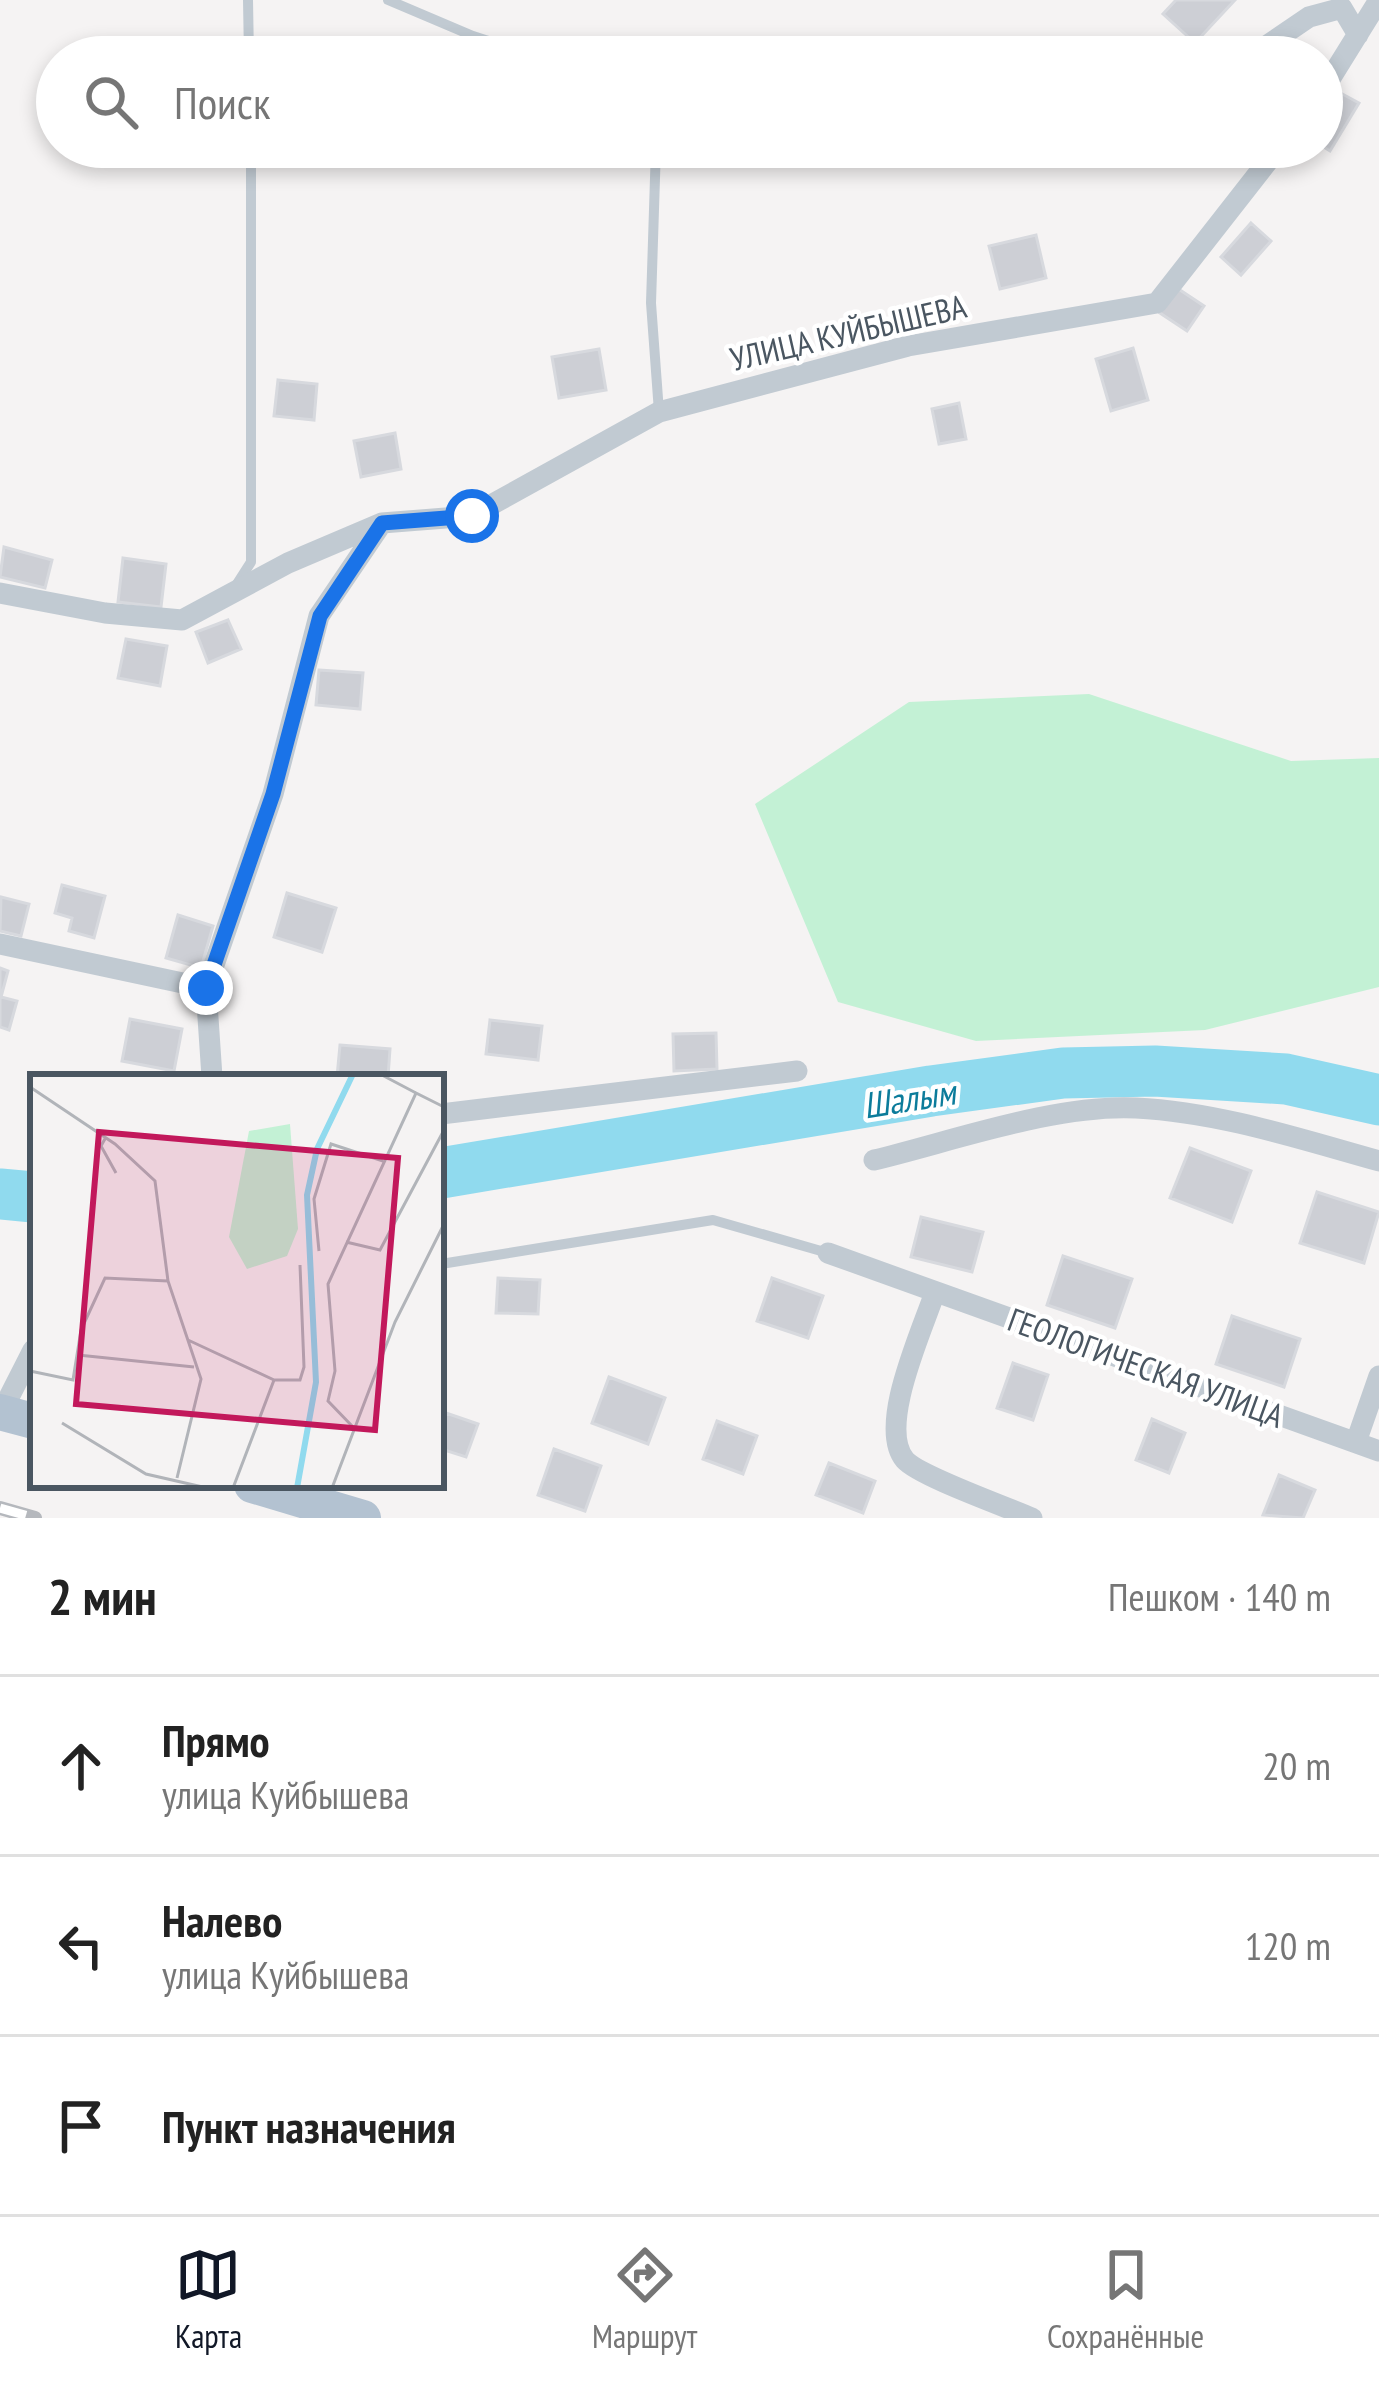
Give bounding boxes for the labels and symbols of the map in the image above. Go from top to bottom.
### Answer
street label: УЛИЦА КУЙБЫШЕВА [726,284,971,380]
route start [445,489,499,543]
route end [179,961,233,1015]
water label: Шалым [860,1067,961,1128]
inset map [30,1074,444,1488]
street label: ГЕОЛОГИЧЕСКАЯ УЛИЦА [1002,1297,1290,1437]

